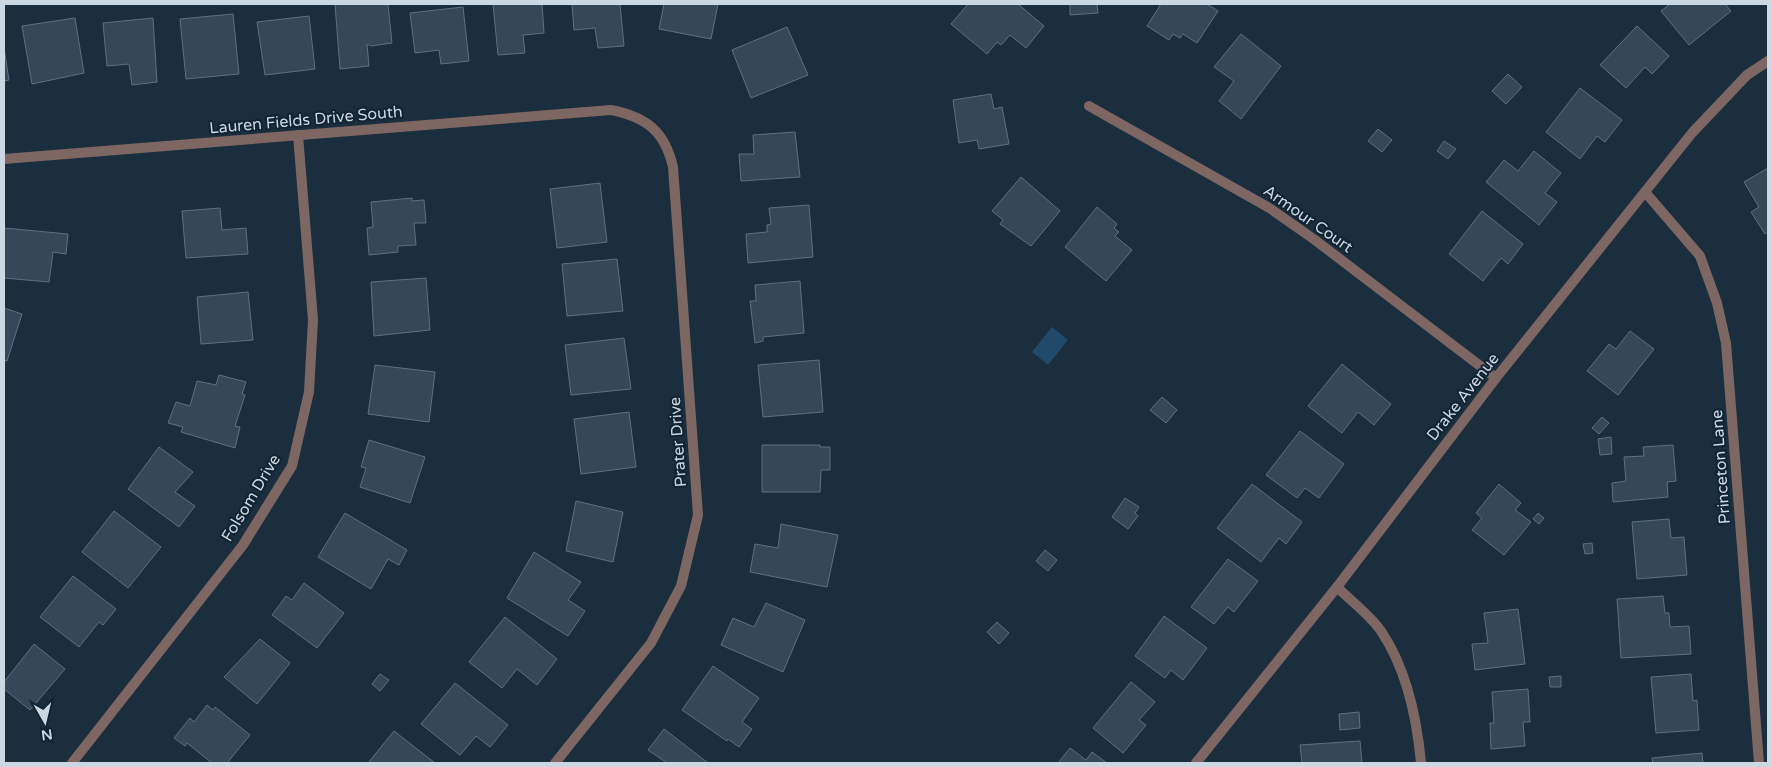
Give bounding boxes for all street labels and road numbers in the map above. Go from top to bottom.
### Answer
street label: Lauren Fields Drive South [208,102,404,138]
street label: Armour Court [1259,181,1357,257]
street label: Drake Avenue [1422,349,1504,445]
street label: Prater Drive [665,396,691,488]
street label: Princeton Lane [1707,409,1735,525]
street label: Folsom Drive [217,451,285,545]

